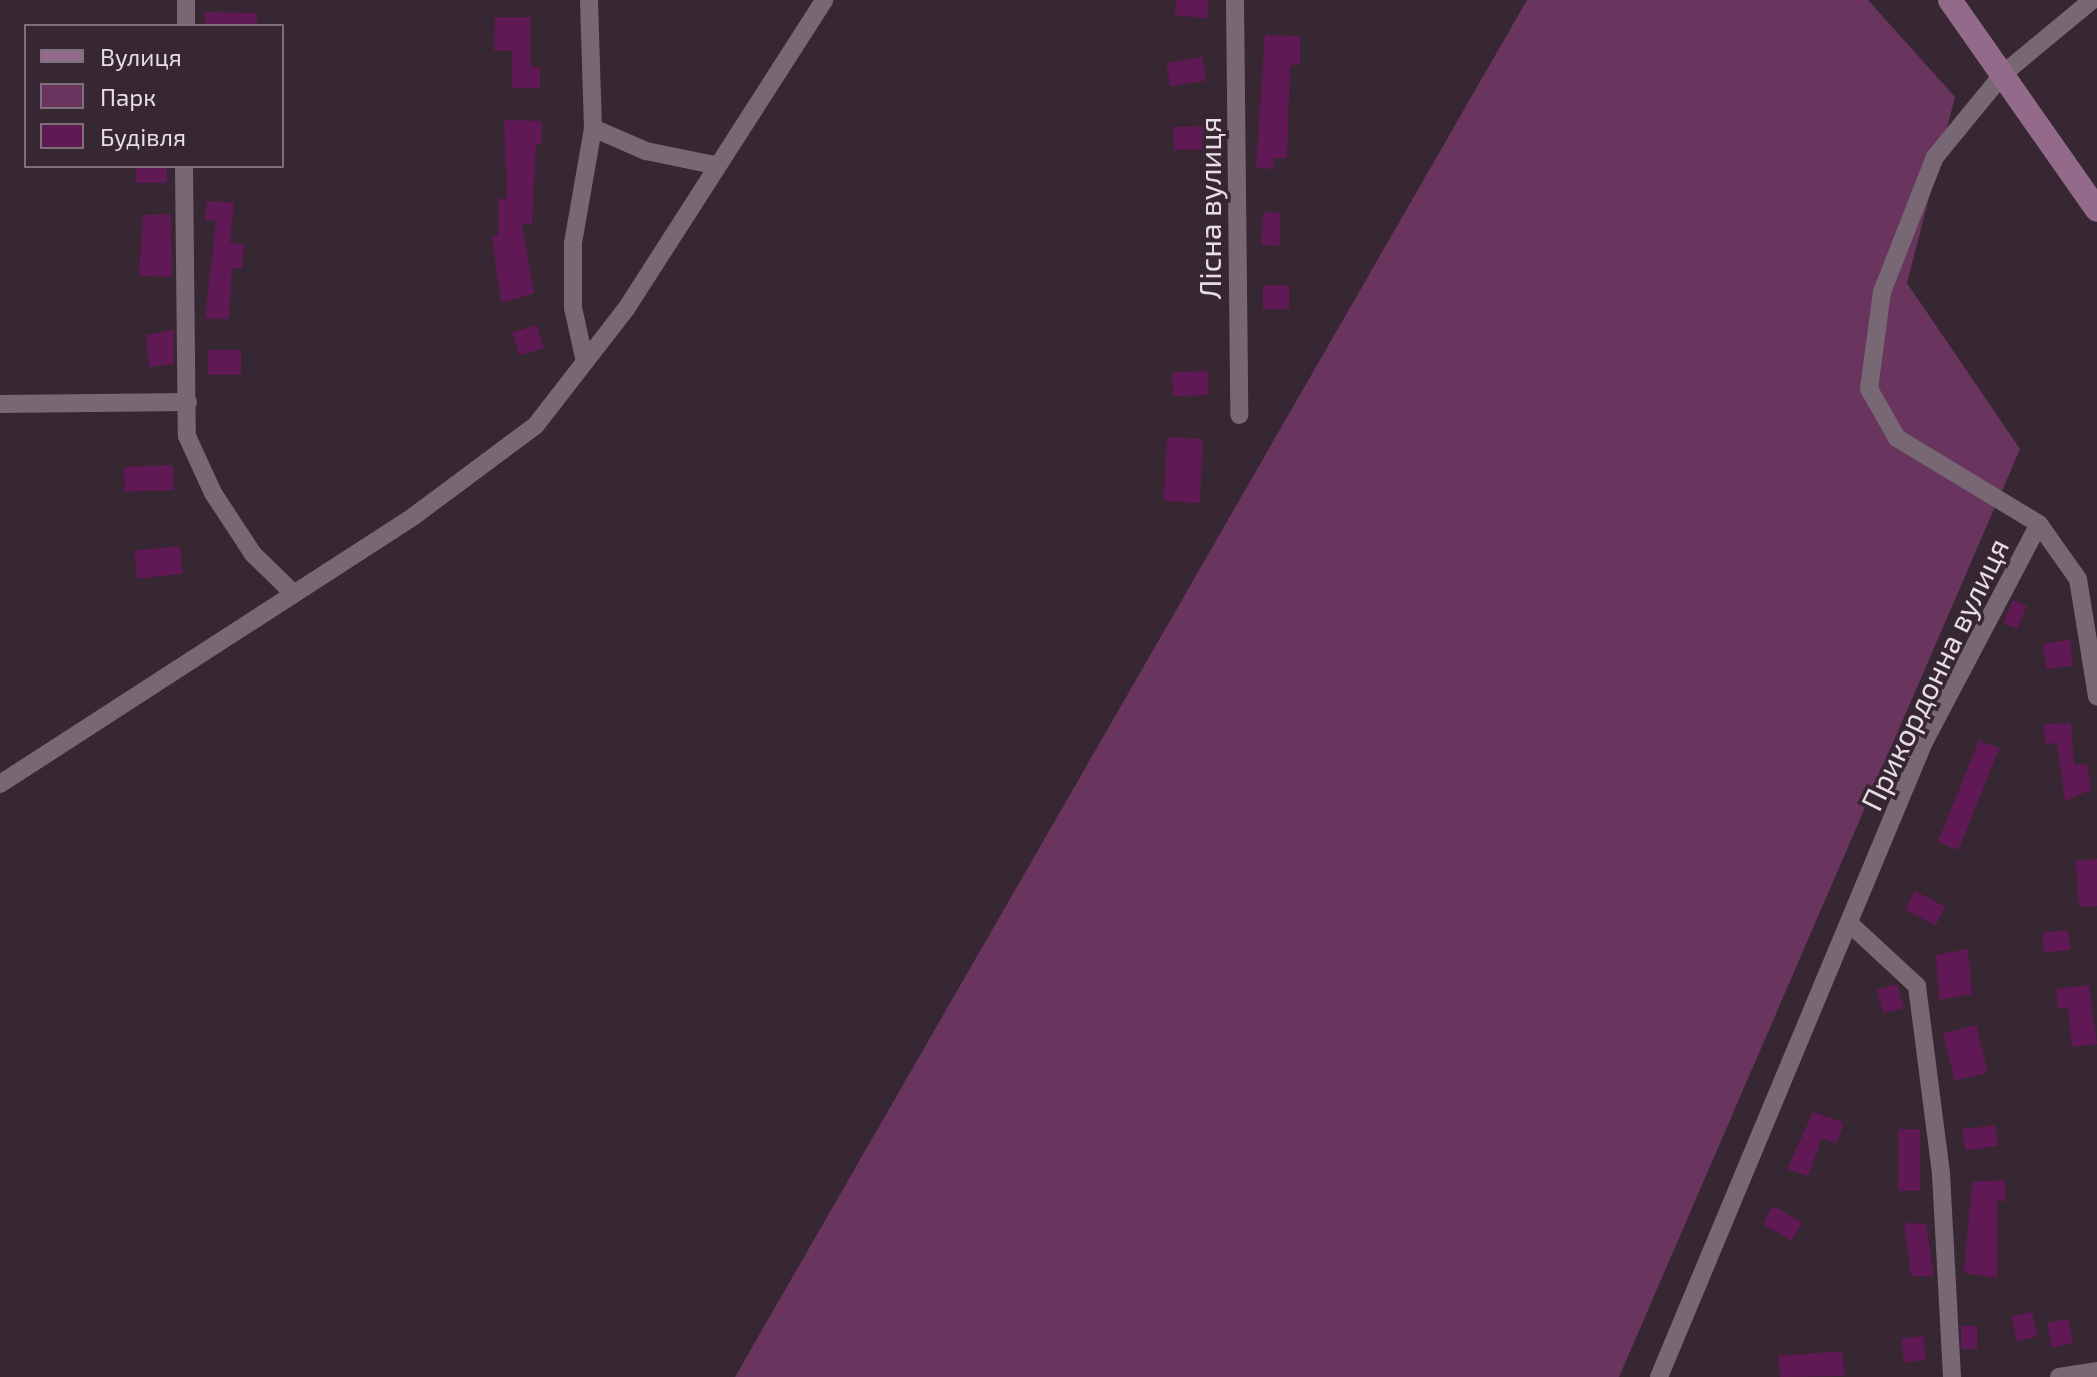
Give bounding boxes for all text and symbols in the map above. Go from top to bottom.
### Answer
legend [24,24,284,168]
text: Вулиця [100,42,182,71]
text: Парк [100,82,156,111]
street label: Лісна вулиця [1191,117,1227,299]
text: Будівля [100,122,186,151]
street label: Прикордонна вулиця [1852,532,2016,816]

